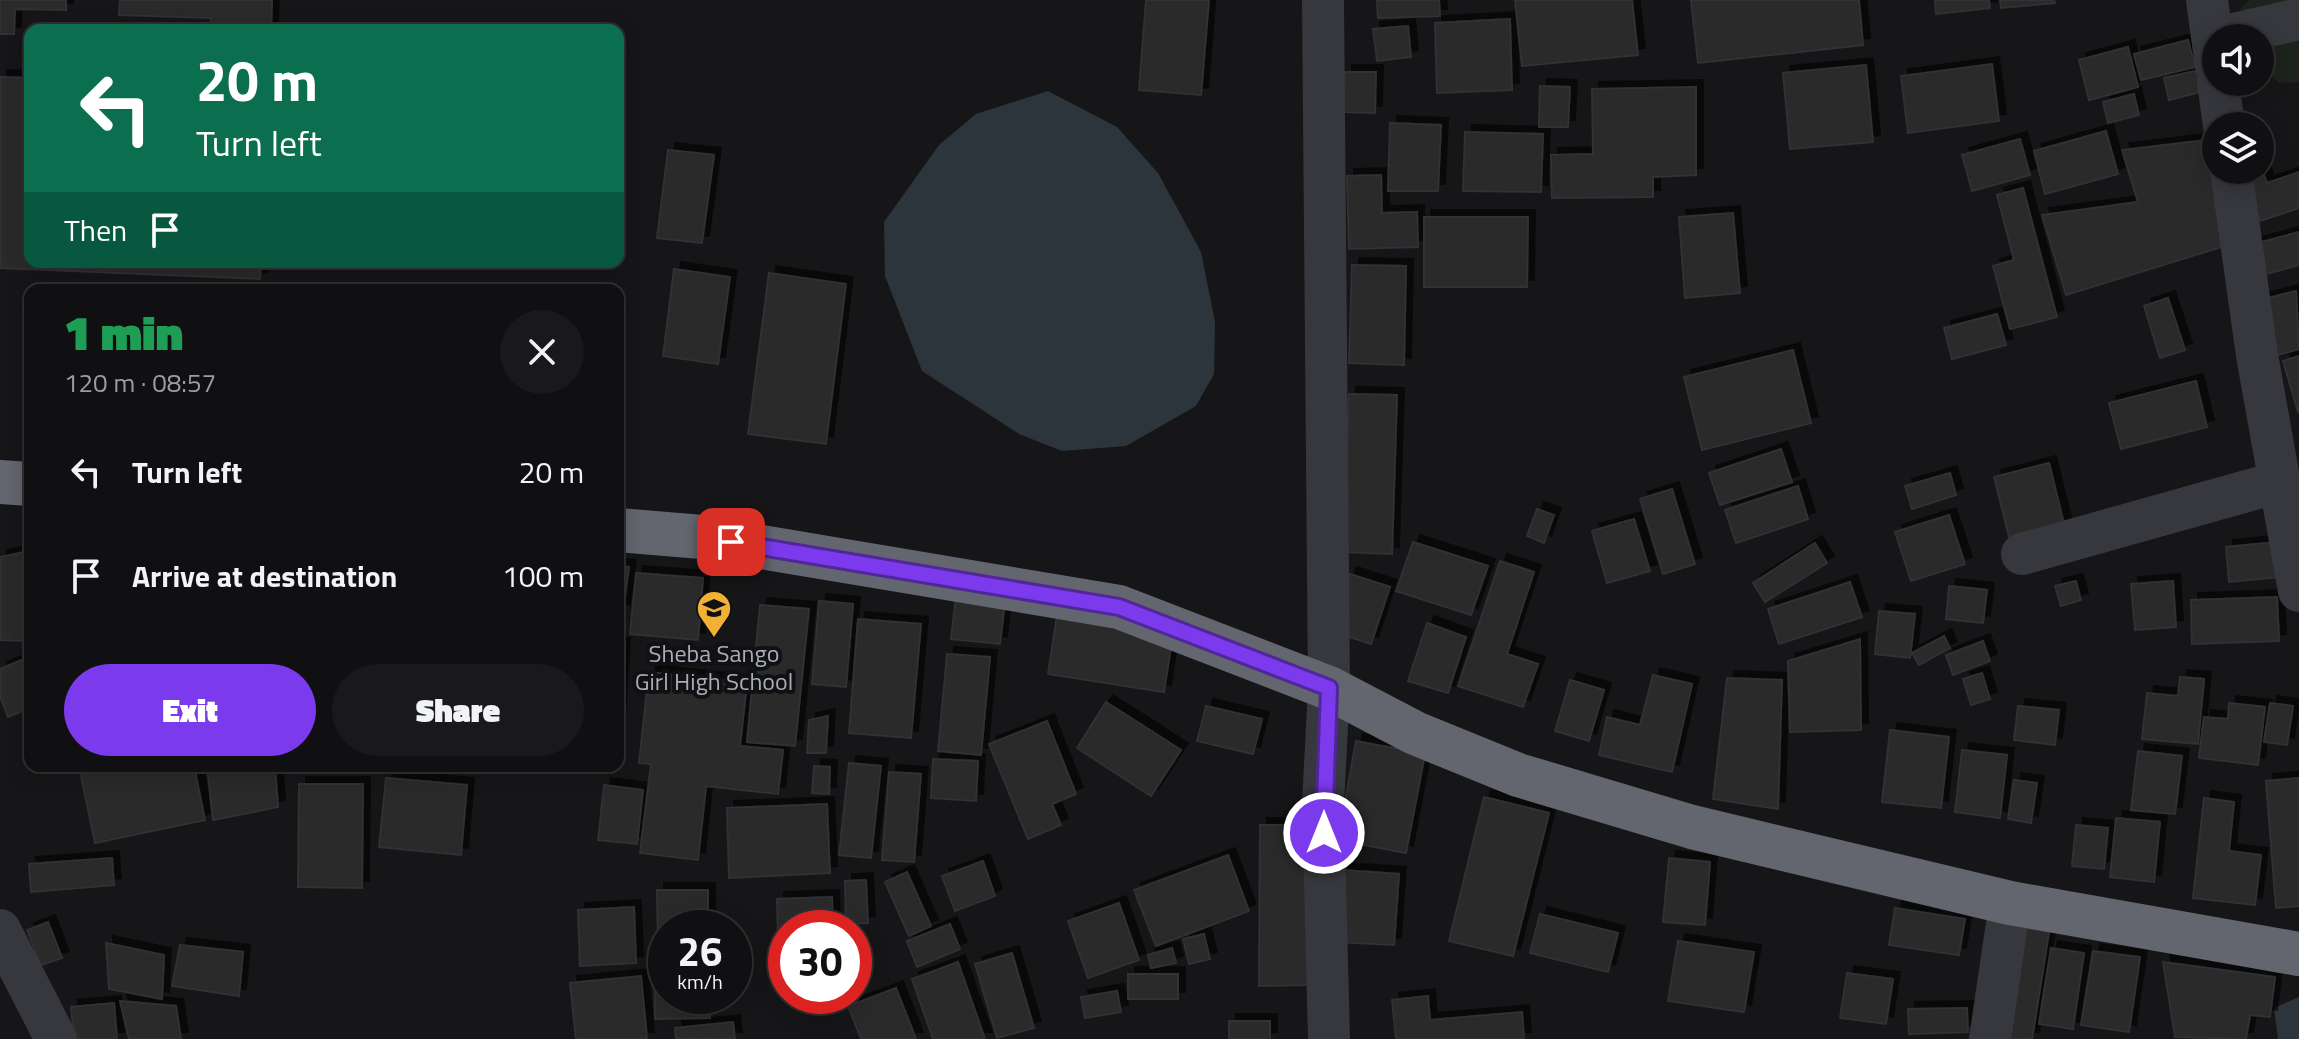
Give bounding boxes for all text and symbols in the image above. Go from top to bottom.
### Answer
map controls [2202,24,2274,184]
button: sound [2202,24,2274,96]
text: 20 m [196,38,318,123]
icon: left [64,56,168,160]
button: layers [2202,112,2274,184]
text: Turn left [196,115,322,170]
text: Then [64,207,127,253]
icon: arrive [143,208,187,252]
text: 1 min [64,296,183,369]
button: close [500,310,584,394]
text: 120 m · 08:57 [64,363,216,402]
text: Turn left [132,449,242,495]
text: 20 m [519,449,584,495]
icon: left [64,450,108,494]
pin [697,508,765,576]
icon: arrive [709,520,753,564]
text: Arrive at destination [132,553,397,599]
text: 100 m [502,553,584,599]
icon: arrive [64,554,108,598]
school or university icon: Sheba Sango Girl High School [695,589,733,639]
place label: Sheba Sango Girl High School [635,635,793,699]
button: Exit [64,664,316,756]
button: Share [332,664,584,756]
position arrow [1282,791,1366,875]
speed limit sign: 30 [768,910,872,1014]
text: 26 [678,921,722,982]
text: km/h [677,966,723,997]

